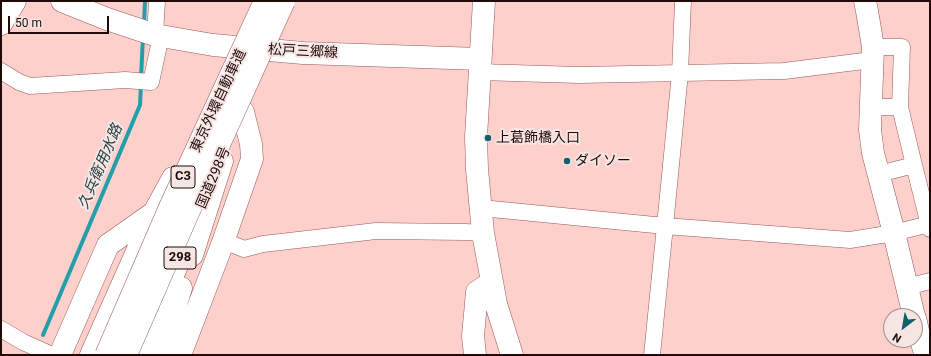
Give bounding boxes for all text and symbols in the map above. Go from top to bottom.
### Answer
scale bar [10,8,111,34]
text: 50 m [15,16,42,30]
street label: 松戸三郷線 [268,42,338,62]
street label: 東京外環自動車道 [188,47,250,155]
water label: 久兵衛用水路 [75,122,127,212]
place label: 上葛飾橋入口 [496,130,580,146]
marker: 上葛飾橋入口 [483,133,493,143]
street label: 国道298号 [193,145,235,211]
place label: ダイソー [575,153,631,169]
marker: ダイソー [562,156,572,166]
road number: C3 [171,166,195,188]
road number: 298 [164,247,196,269]
north arrow [883,308,923,348]
text: N [890,330,904,345]

